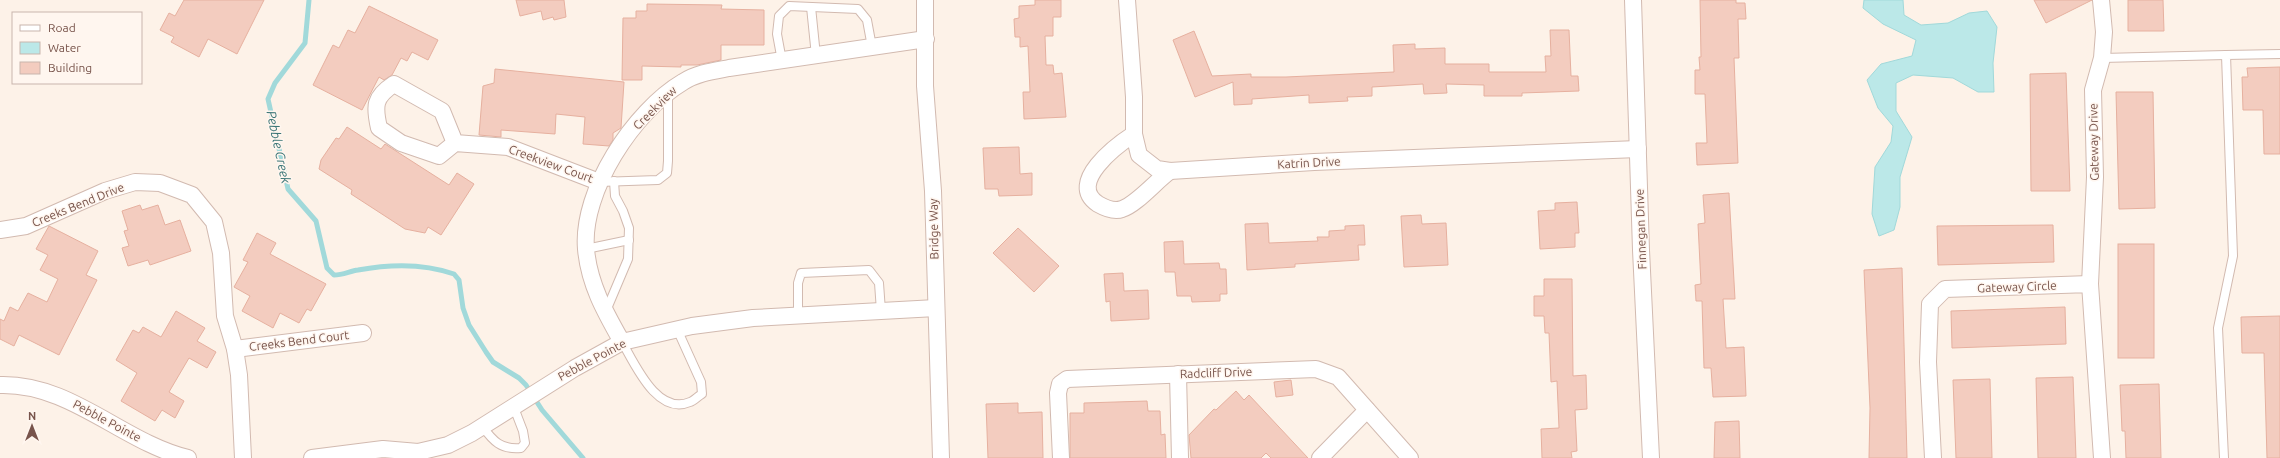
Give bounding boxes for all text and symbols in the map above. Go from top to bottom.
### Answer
legend [12,12,142,84]
text: Road [48,21,76,34]
text: Water [48,41,81,54]
text: Building [48,61,92,74]
street label: Creekview [630,83,680,132]
street label: Gateway Drive [2086,103,2101,181]
water label: Pebble Creek [264,109,294,185]
street label: Creekview Court [507,142,596,185]
street label: Katrin Drive [1277,154,1341,171]
street label: Creeks Bend Drive [30,180,126,229]
street label: Finnegan Drive [1633,189,1648,270]
street label: Bridge Way [926,198,941,260]
street label: Gateway Circle [1977,279,2057,294]
street label: Creeks Bend Court [248,328,350,353]
street label: Pebble Pointe [555,336,628,383]
street label: Radcliff Drive [1180,365,1252,380]
street label: Pebble Pointe [71,397,144,444]
north arrow [12,406,52,446]
text: N [28,410,36,422]

